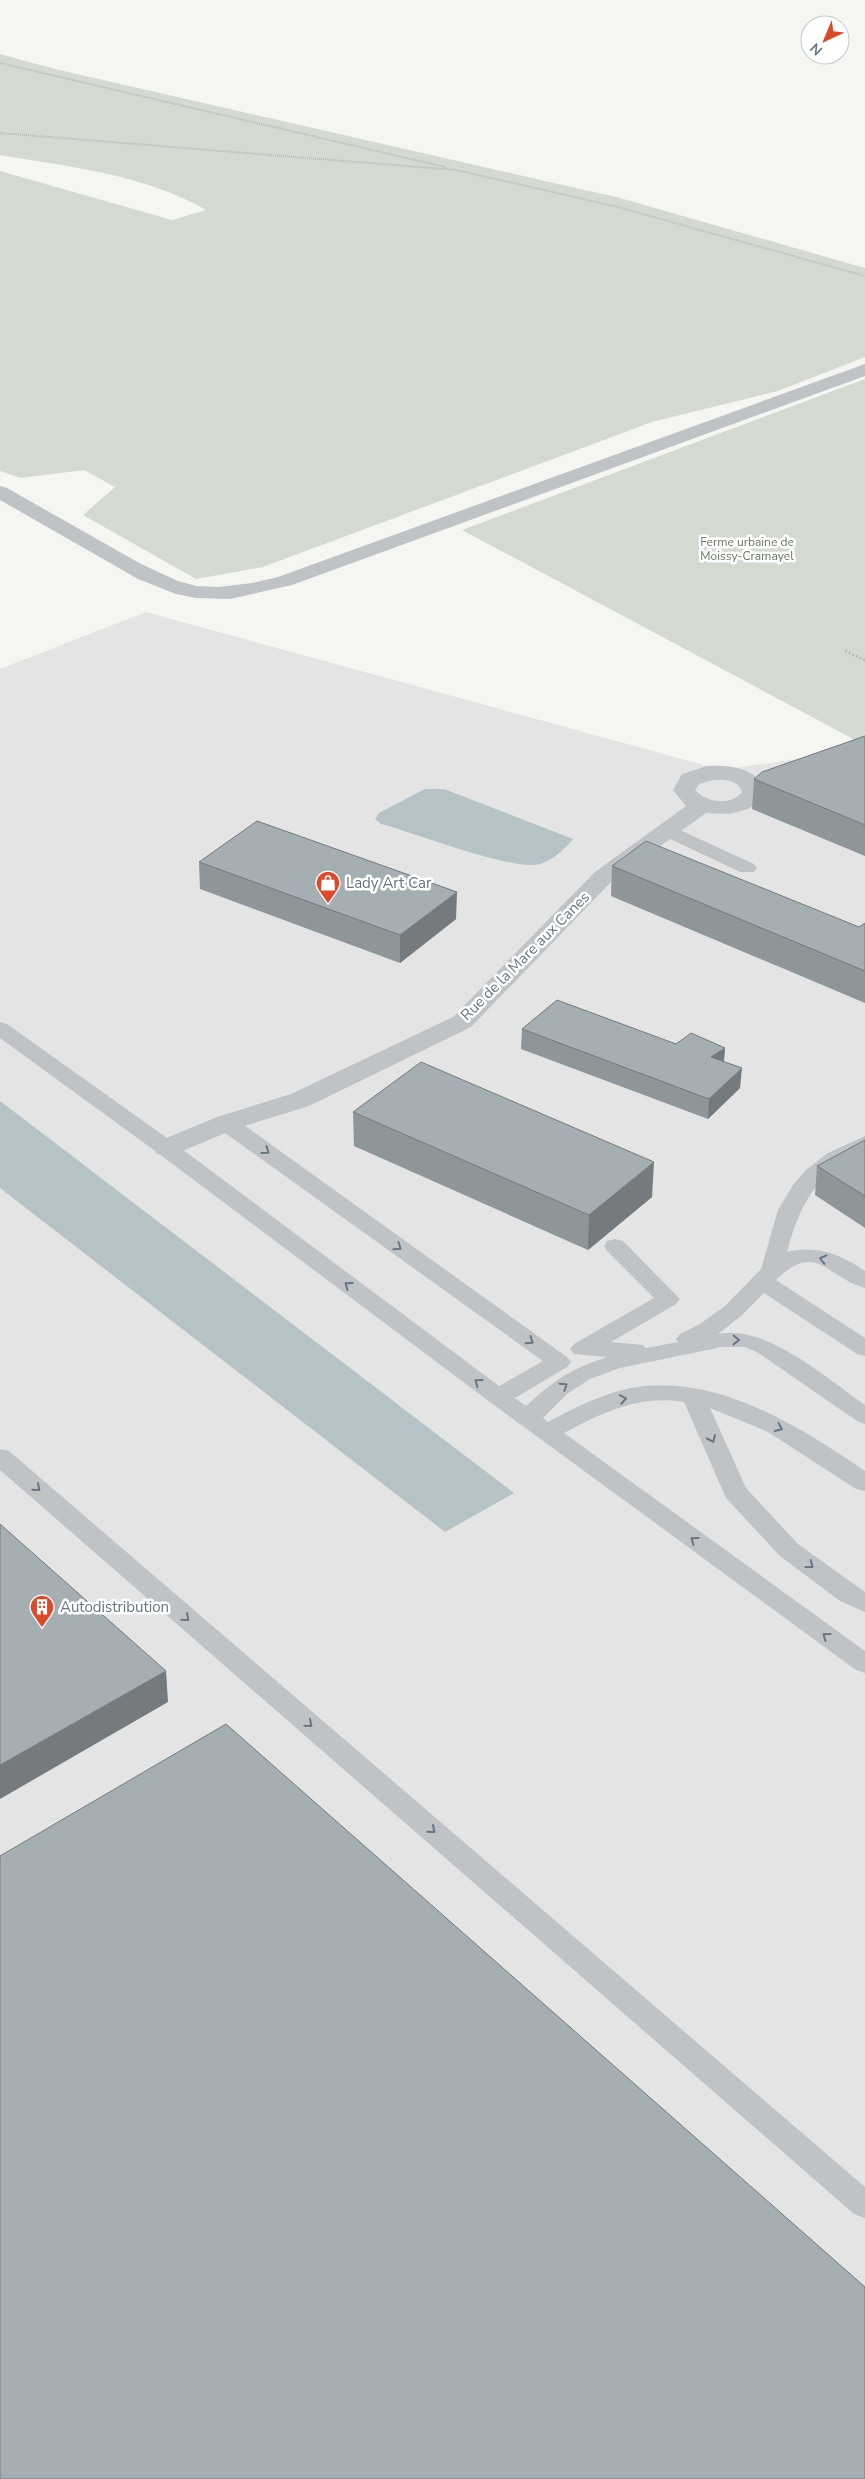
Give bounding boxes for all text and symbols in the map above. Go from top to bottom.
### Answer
north arrow [800,15,850,65]
text: N [806,39,827,59]
park label: Ferme urbaine de Moissy-Cramayel [700,534,794,564]
shop icon: Lady Art Car [315,870,341,904]
place label: Lady Art Car [346,873,432,893]
street label: Rue de la Mare aux Canes [456,887,594,1025]
one-way arrow [260,1146,269,1154]
one-way arrow [392,1240,401,1250]
one-way arrow [818,1254,827,1265]
one-way arrow [345,1283,354,1291]
one-way arrow [524,1335,534,1344]
one-way arrow [732,1335,740,1345]
one-way arrow [474,1379,484,1388]
one-way arrow [558,1383,568,1392]
one-way arrow [619,1394,628,1404]
one-way arrow [774,1422,783,1433]
one-way arrow [705,1434,716,1443]
one-way arrow [31,1483,40,1492]
one-way arrow [690,1537,700,1546]
one-way arrow [804,1559,814,1568]
building icon: Autodistribution [29,1594,55,1628]
place label: Autodistribution [60,1597,169,1617]
one-way arrow [181,1612,190,1621]
one-way arrow [823,1633,832,1641]
one-way arrow [303,1718,312,1727]
one-way arrow [426,1825,435,1833]

